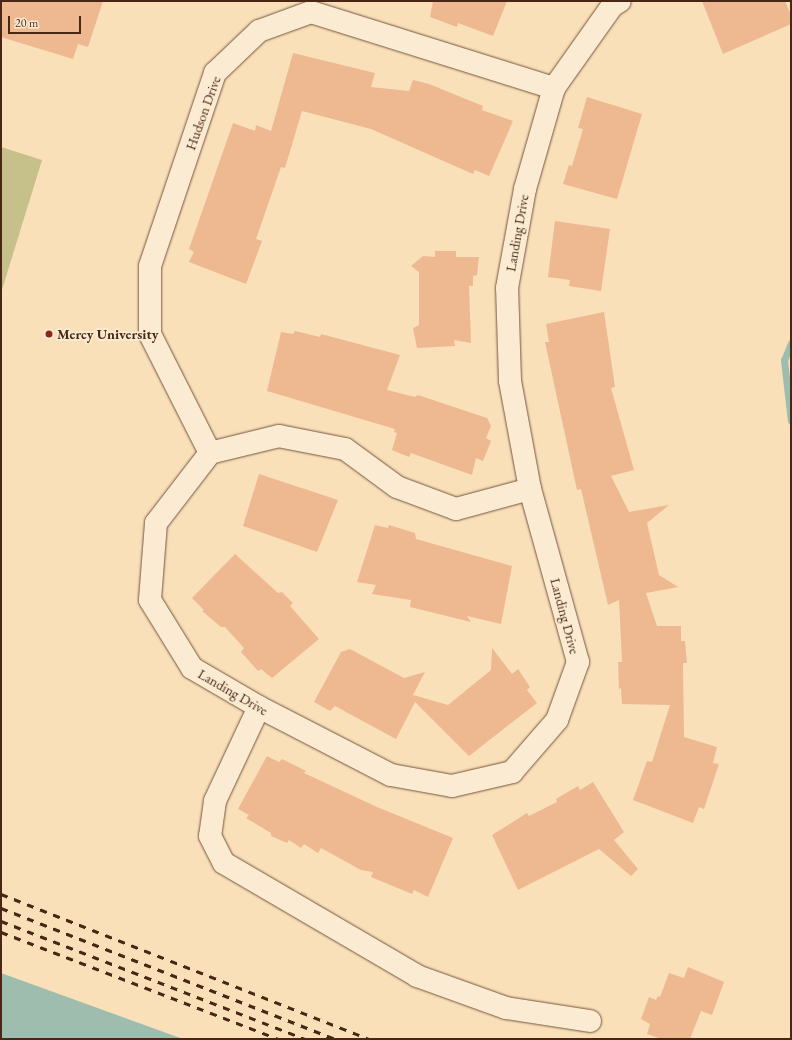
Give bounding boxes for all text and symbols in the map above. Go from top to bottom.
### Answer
scale bar [10,8,83,34]
text: 20 m [15,15,38,31]
street label: Hudson Drive [182,74,224,152]
street label: Landing Drive [502,193,532,273]
place label: Mercy University [57,326,158,342]
marker: Mercy University [44,329,54,339]
street label: Landing Drive [547,576,583,656]
street label: Landing Drive [195,665,271,719]

